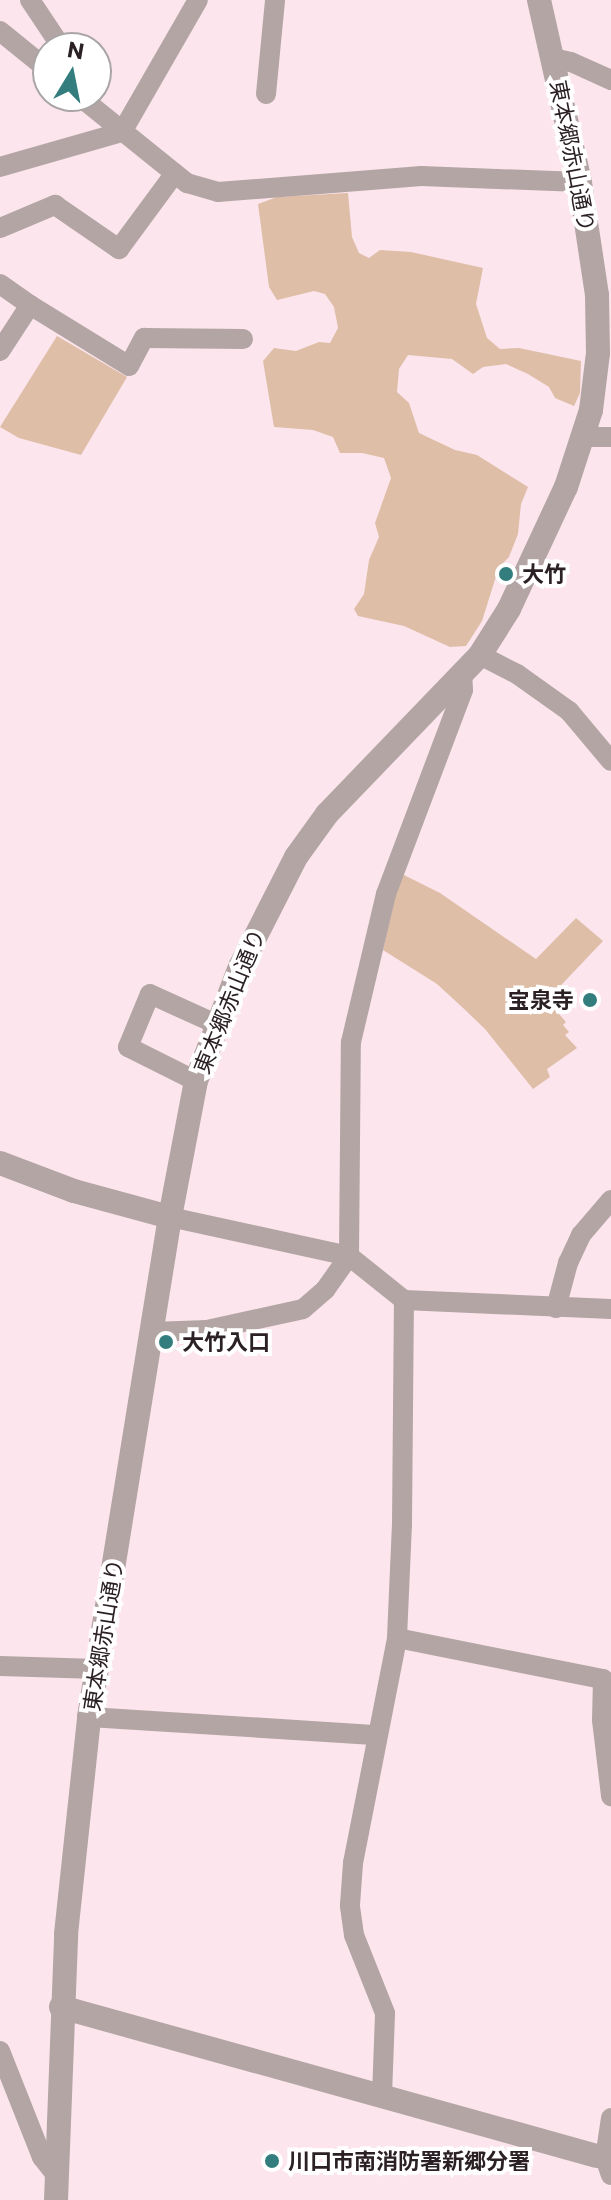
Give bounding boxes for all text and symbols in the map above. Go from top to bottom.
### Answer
north arrow [32,32,112,112]
text: N [65,35,86,65]
street label: 東本郷赤山通り [545,78,601,234]
place label: 大竹 [522,561,566,587]
marker: 大竹 [497,565,515,583]
street label: 東本郷赤山通り [188,925,270,1077]
place label: 宝泉寺 [508,987,574,1013]
marker: 宝泉寺 [581,991,599,1009]
place label: 大竹入口 [182,1329,270,1355]
marker: 大竹入口 [157,1333,175,1351]
street label: 東本郷赤山通り [78,1557,128,1713]
place label: 川口市南消防署新郷分署 [288,2148,530,2174]
marker: 川口市南消防署新郷分署 [263,2152,281,2170]

